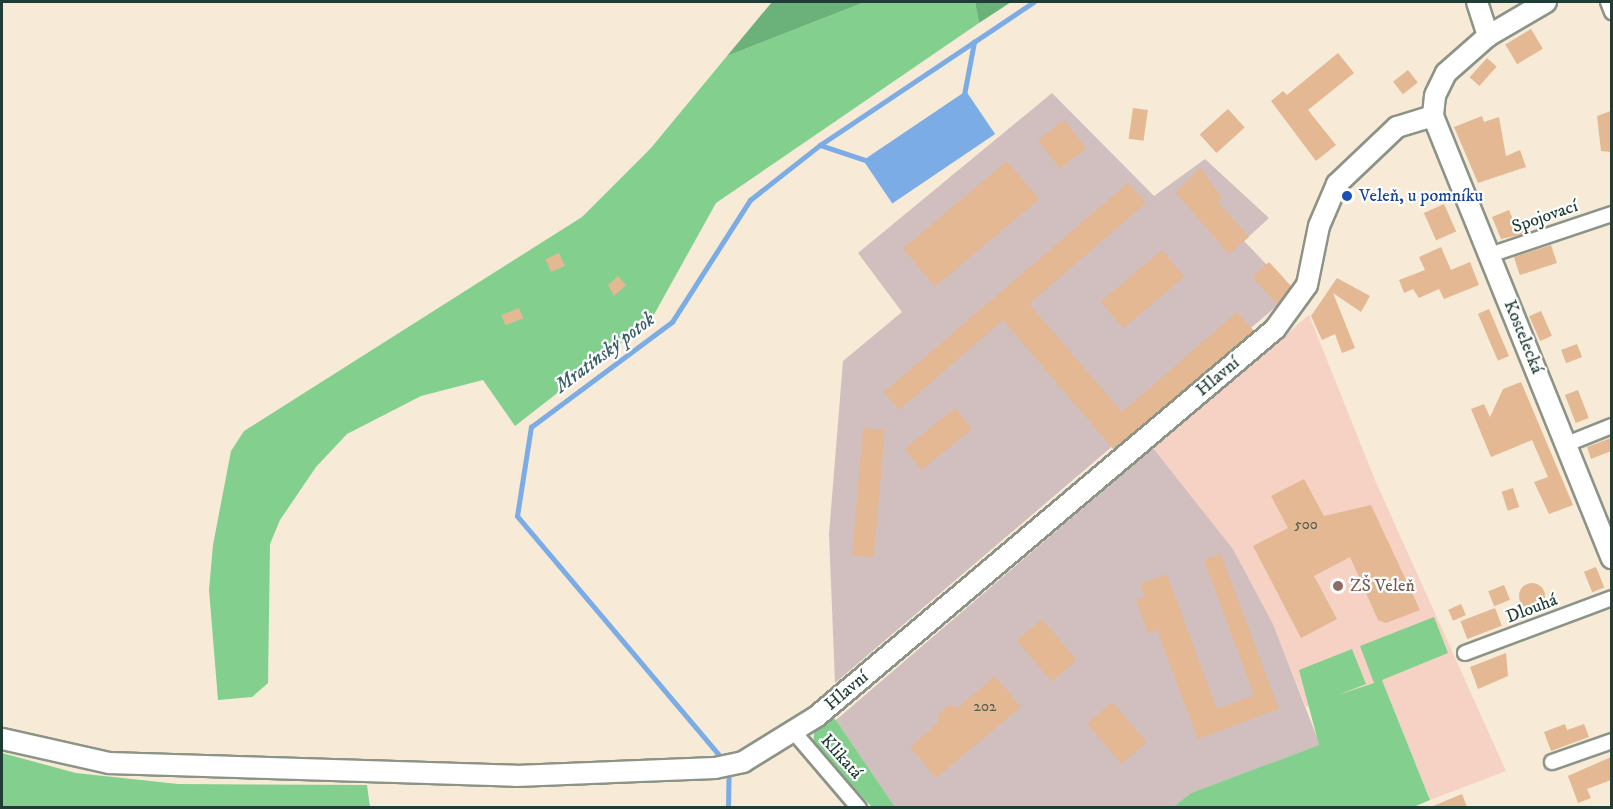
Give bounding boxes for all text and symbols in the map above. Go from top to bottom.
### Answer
place label: Veleň, u pomníku [1359,185,1483,207]
marker: Veleň, u pomníku [1340,189,1354,203]
street label: Spojovací [1509,196,1581,238]
street label: Kostelecká [1498,297,1548,377]
water label: Mratínský potok [550,308,660,398]
street label: Hlavní [1192,353,1244,401]
house number: 500 [1294,516,1318,534]
place label: ZŠ Veleň [1350,575,1415,597]
marker: ZŠ Veleň [1331,579,1345,593]
street label: Dlouhá [1503,589,1561,629]
street label: Hlavní [821,667,873,715]
house number: 202 [974,698,996,716]
street label: Klikatá [815,730,867,784]

